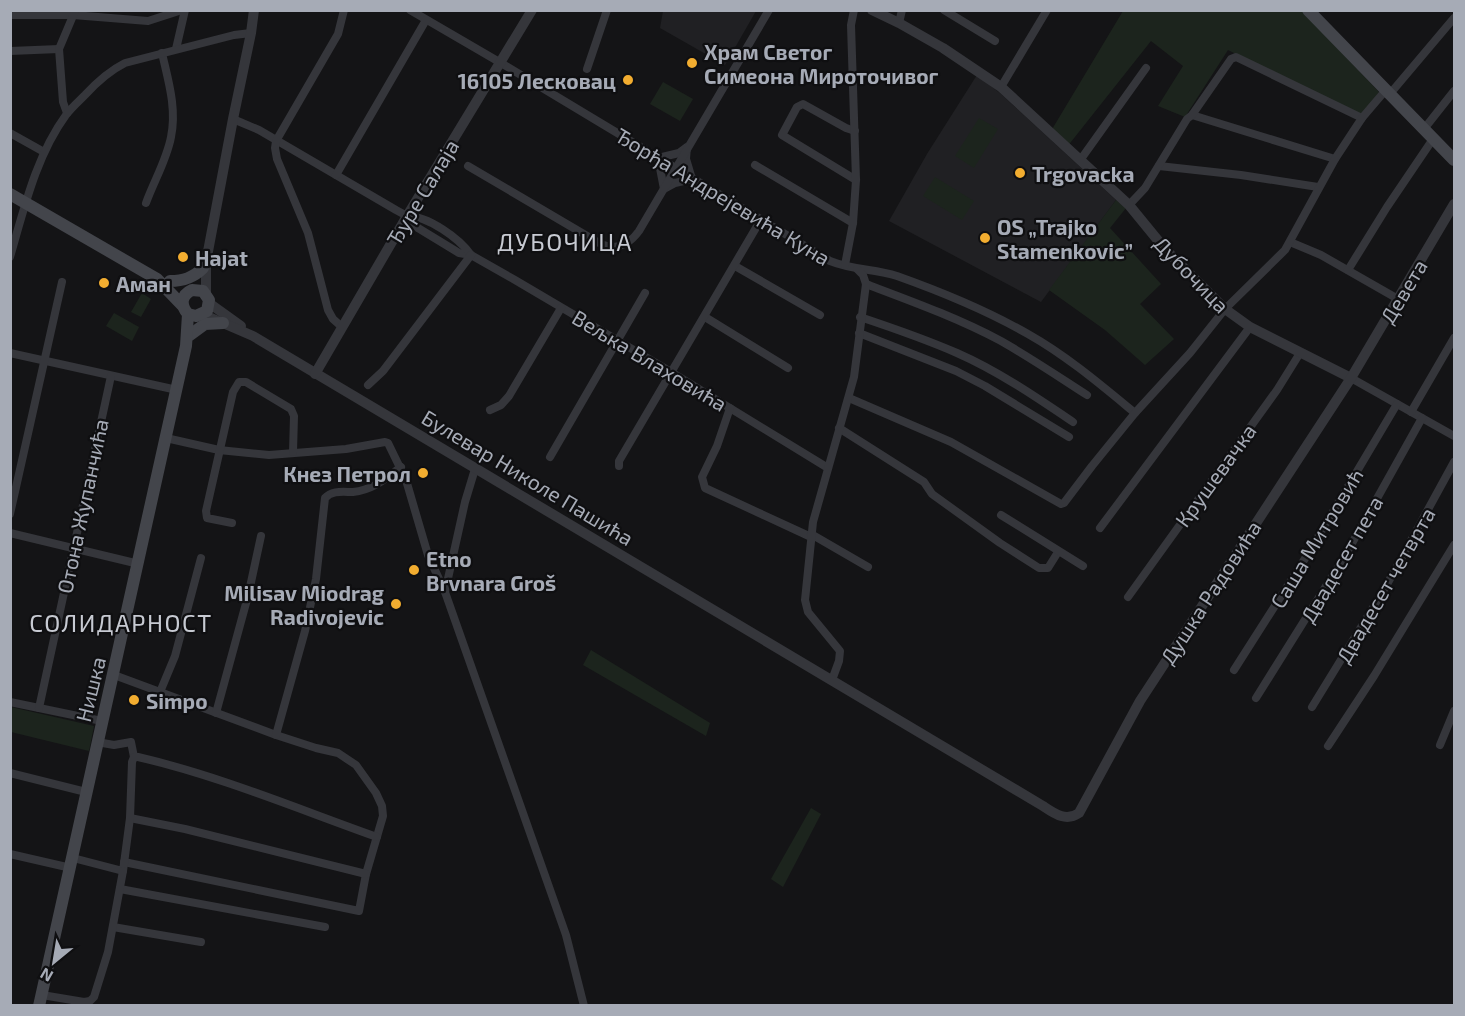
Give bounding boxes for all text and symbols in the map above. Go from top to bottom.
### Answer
place label: Храм Светог Симеона Мироточивог [704,39,939,88]
marker: Храм Светог Симеона Мироточивог [685,56,699,70]
place label: 16105 Лесковац [458,68,616,93]
marker: 16105 Лесковац [621,73,635,87]
street label: Ђорђа Андрејевића Куна [611,122,835,271]
street label: Ђуре Салаја [381,135,464,250]
place label: Trgovacka [1032,161,1134,186]
marker: Trgovacka [1013,166,1027,180]
place label: OS „Trajko Stamenkovic” [997,214,1133,263]
district label: ДУБОЧИЦА [497,227,633,256]
street label: Дубочица [1149,230,1235,318]
marker: OS „Trajko Stamenkovic” [978,231,992,245]
place label: Hajat [195,245,248,270]
marker: Hajat [176,250,190,264]
street label: Девета [1374,254,1432,328]
place label: Аман [116,271,171,296]
marker: Аман [97,276,111,290]
street label: Вељка Влаховића [568,304,732,416]
street label: Булевар Николе Пашића [417,404,638,551]
street label: Отона Жупанчића [51,416,114,596]
street label: Крушевачка [1169,419,1262,532]
place label: Кнез Петрол [283,461,411,486]
street label: Саша Митровић [1265,464,1367,612]
marker: Кнез Петрол [416,466,430,480]
street label: Двадесет пета [1295,491,1387,627]
street label: Двадесет четврта [1330,503,1440,667]
street label: Душка Радовића [1154,516,1267,669]
place label: Etno Brvnara Groš [426,546,556,595]
marker: Etno Brvnara Groš [407,563,421,577]
place label: Milisav Miodrag Radivojevic [224,580,384,629]
marker: Milisav Miodrag Radivojevic [389,597,403,611]
district label: СОЛИДАРНОСТ [29,608,213,637]
street label: Нишка [70,654,110,724]
place label: Simpo [146,688,208,713]
marker: Simpo [127,693,141,707]
north arrow [24,932,84,992]
text: N [36,964,56,987]

